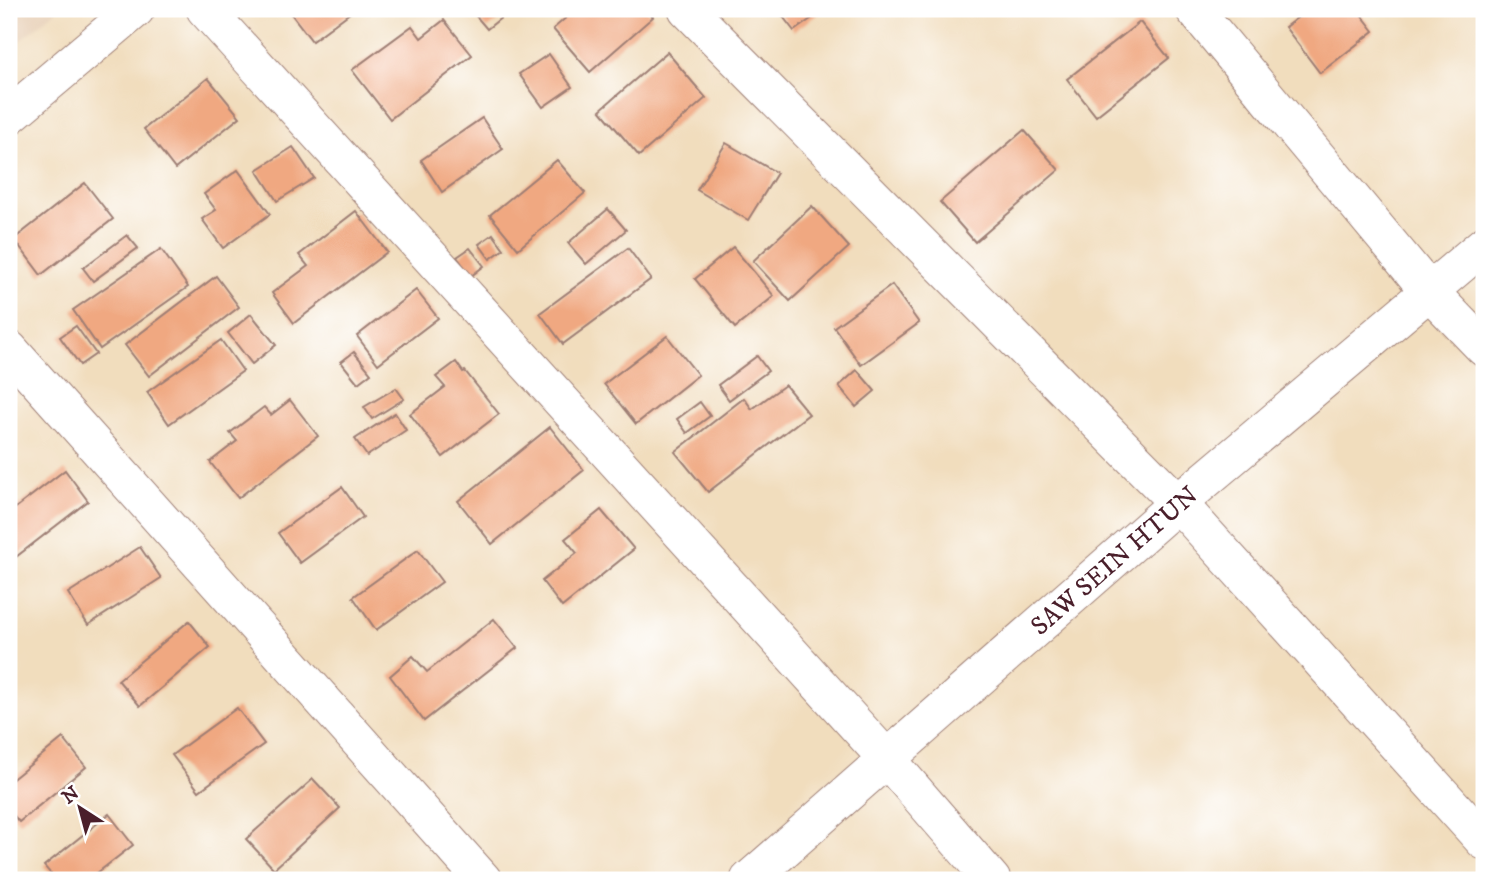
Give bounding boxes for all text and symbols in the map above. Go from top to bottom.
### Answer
street label: SAW SEIN HTUN [1024,479,1206,643]
north arrow [46,774,116,844]
text: N [58,781,84,809]

